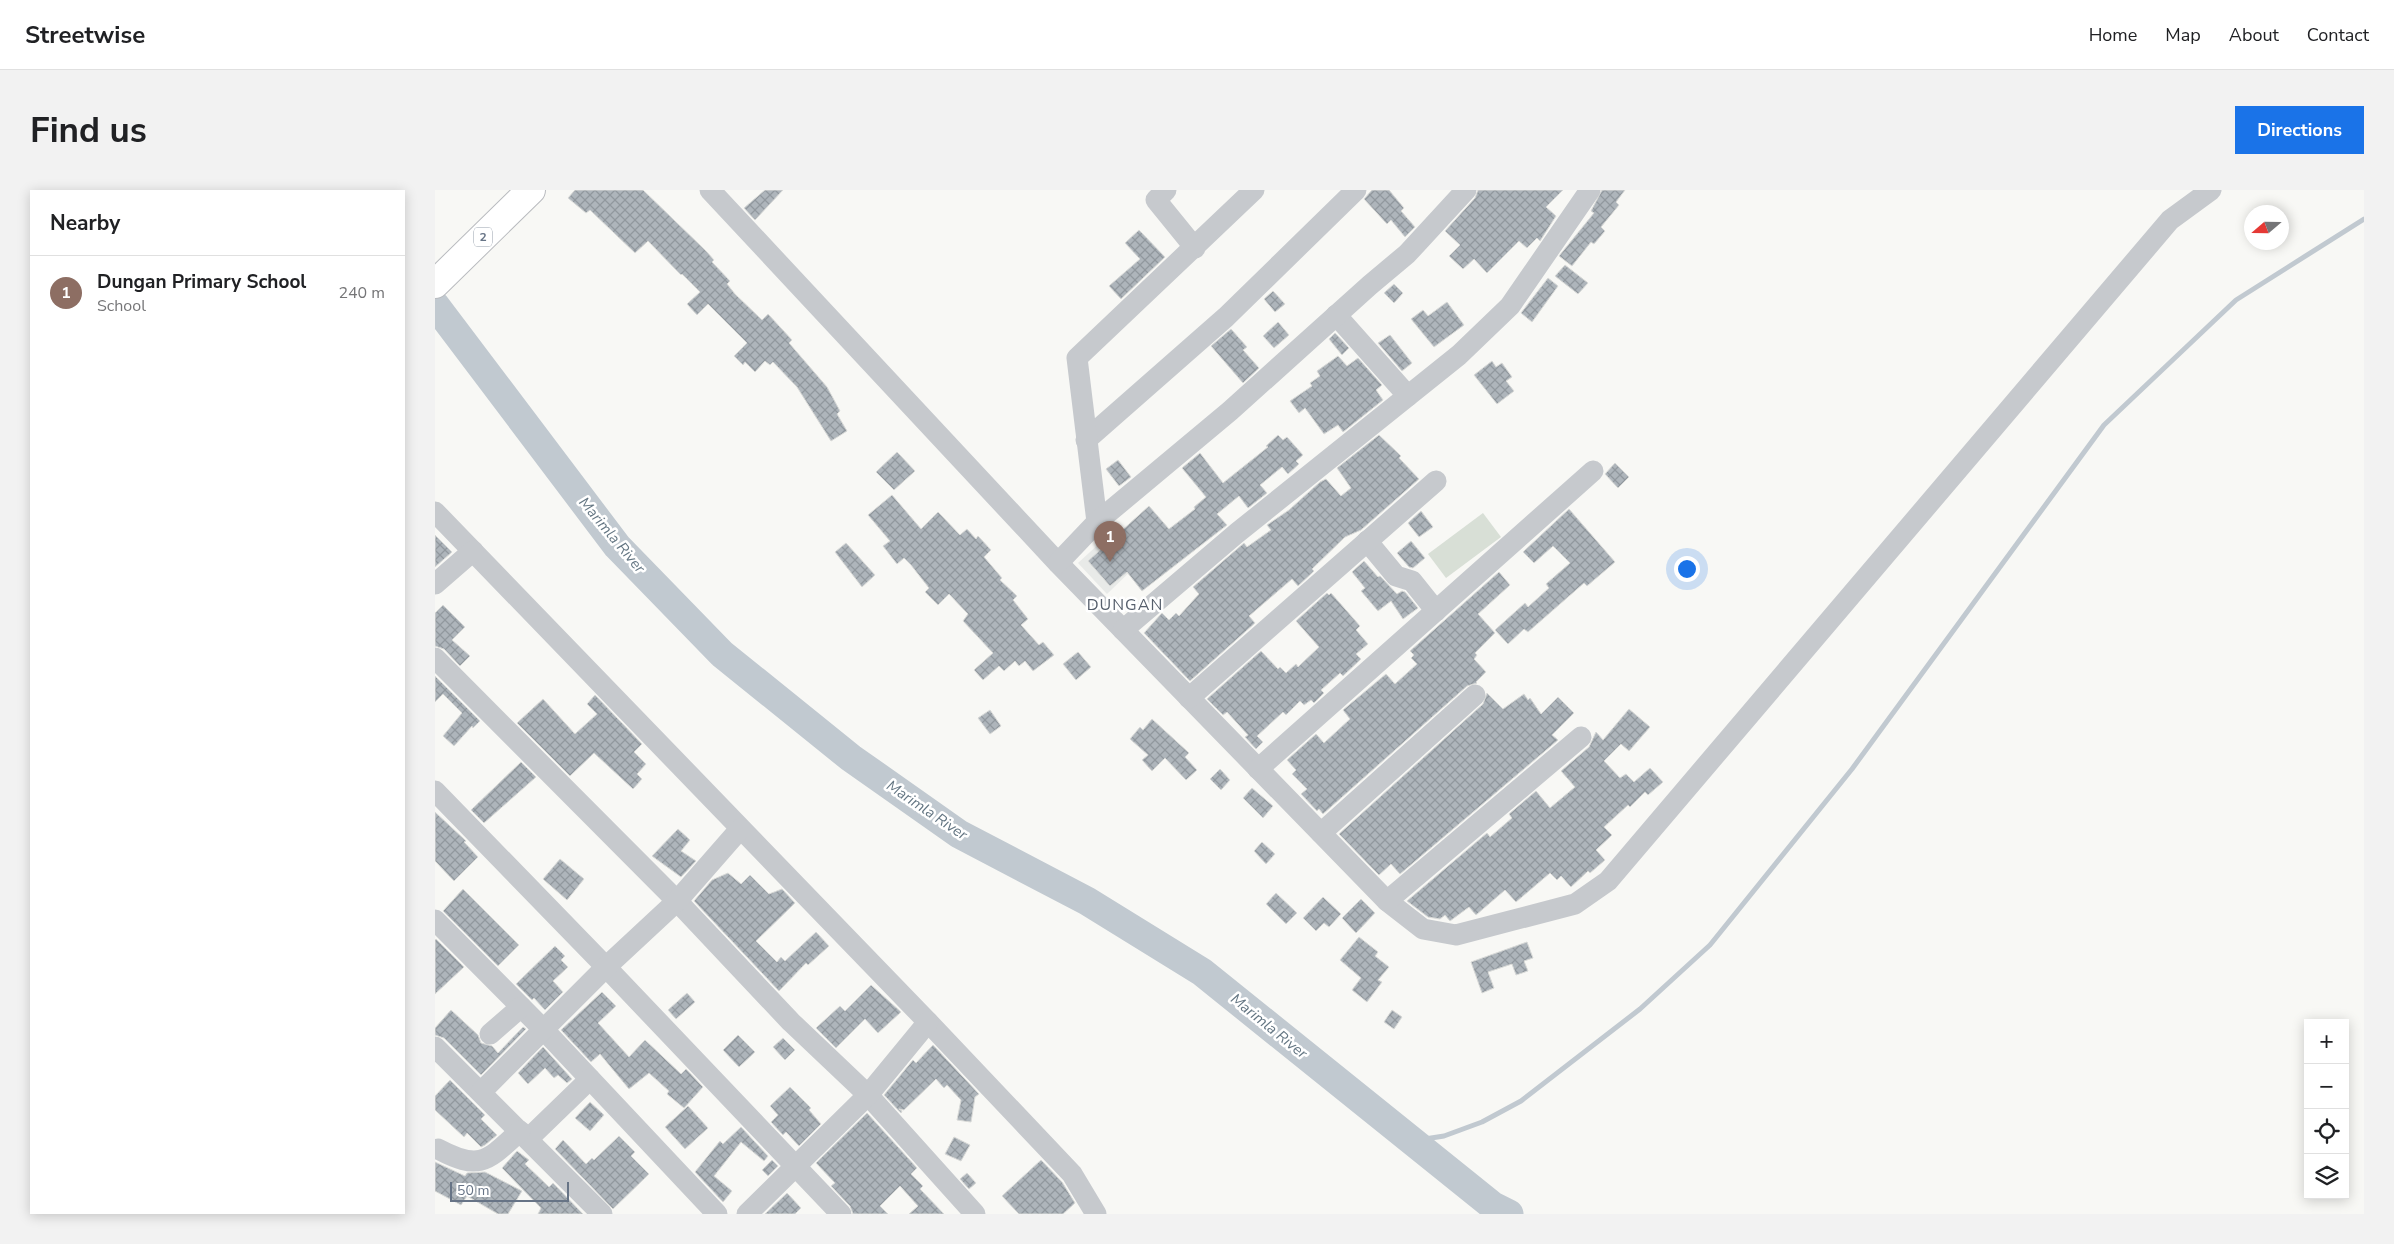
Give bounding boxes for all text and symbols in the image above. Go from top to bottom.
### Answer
text: Streetwise [25,19,145,51]
text: Home [2089,23,2137,47]
text: Map [2165,23,2201,47]
text: About [2229,23,2279,47]
text: Contact [2307,23,2369,47]
button: Directions [2235,106,2364,154]
text: Find us [30,107,147,154]
north arrow [2244,205,2289,250]
text: Nearby [50,209,120,237]
road number: 2 [474,228,492,246]
text: Dungan Primary School [97,269,306,295]
text: 1 [61,282,71,304]
text: 240 m [338,282,385,304]
text: School [97,295,146,317]
water label: Marimla River [574,493,650,578]
pin: 1 [1094,521,1126,562]
your location [1674,556,1700,582]
district label: DUNGAN [1087,594,1163,616]
water label: Marimla River [883,776,972,845]
water label: Marimla River [1226,989,1312,1063]
map controls [2304,1019,2349,1199]
button: + [2304,1019,2349,1064]
button: − [2304,1064,2349,1109]
button: locate [2304,1109,2349,1154]
button: layers [2304,1154,2349,1199]
scale bar [450,1179,569,1202]
text: 50 m [457,1181,489,1200]

